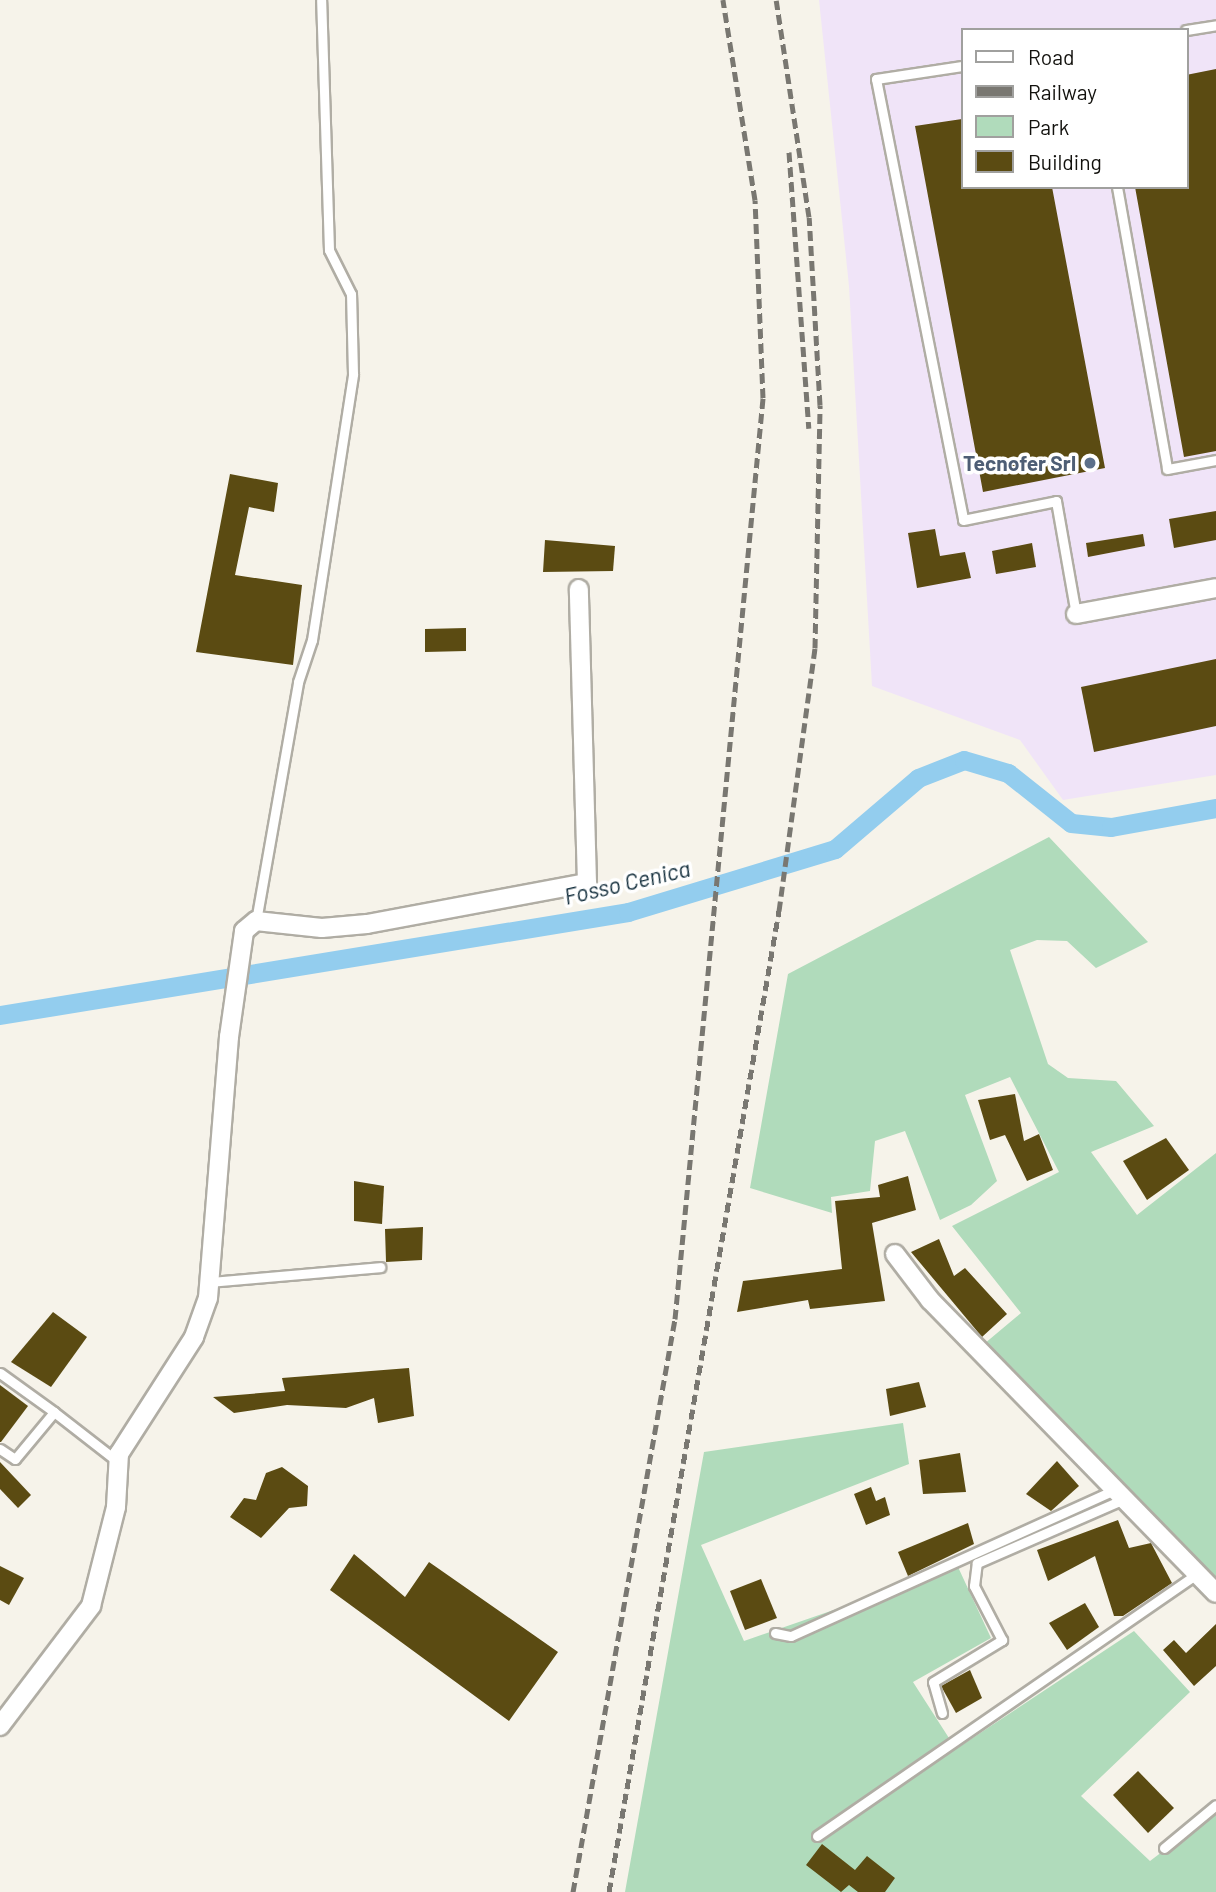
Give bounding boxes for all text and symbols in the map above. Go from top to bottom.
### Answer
legend [960,28,1188,189]
text: Road [1028,44,1074,69]
text: Railway [1028,79,1097,104]
text: Park [1028,114,1069,139]
text: Building [1028,149,1102,174]
place label: Tecnofer Srl [963,450,1076,476]
marker: Tecnofer Srl [1082,455,1098,471]
water label: Fosso Cenica [561,854,693,910]

